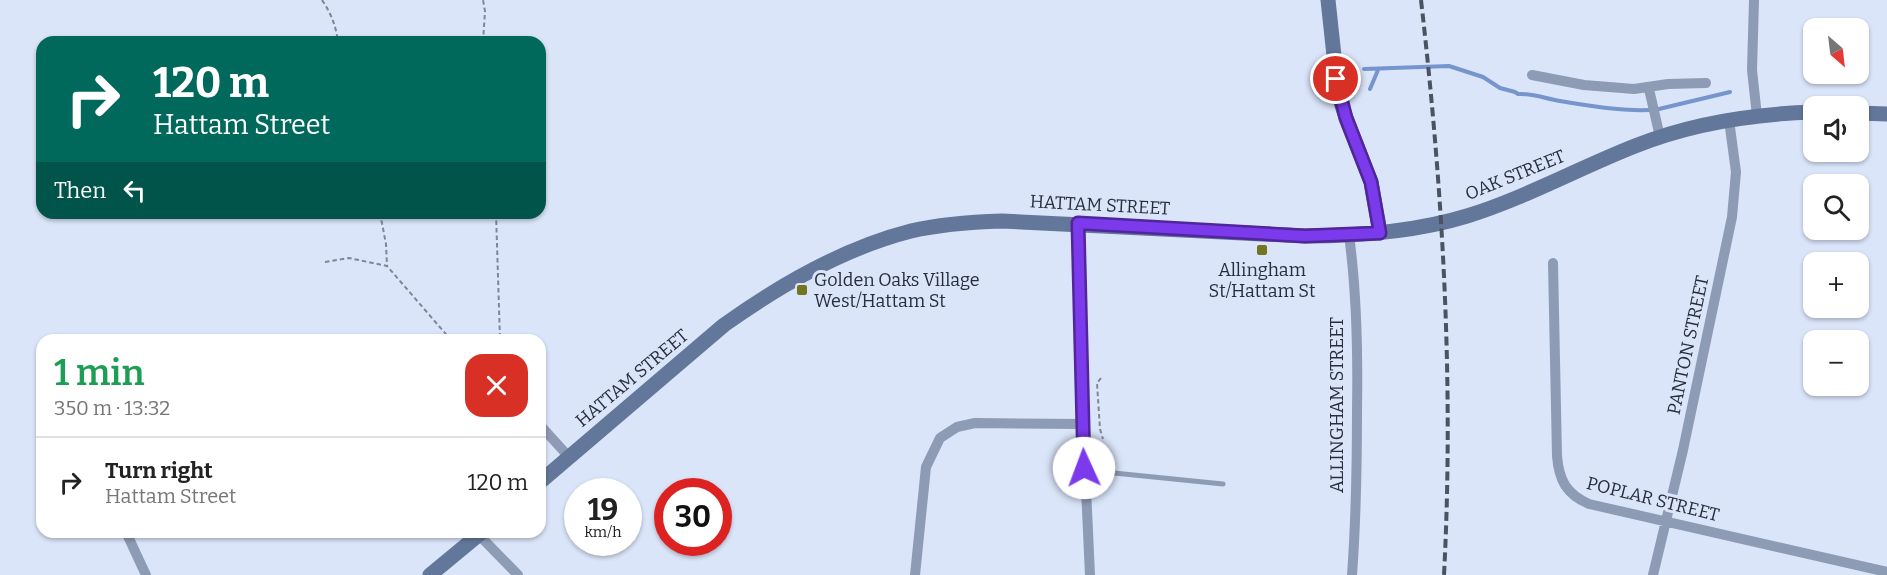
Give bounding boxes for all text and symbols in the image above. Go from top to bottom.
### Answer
north arrow [1803,18,1869,84]
map controls [1803,18,1869,396]
pin [1310,53,1361,104]
text: 120 m [153,58,269,108]
icon: right [54,60,132,138]
icon: arrive [1319,62,1352,95]
button: sound [1803,96,1869,162]
text: Hattam Street [153,109,330,141]
street label: OAK STREET [1462,145,1569,205]
icon: left [118,174,151,207]
button: search [1803,174,1869,240]
text: Then [54,177,106,204]
street label: HATTAM STREET [1029,190,1171,220]
marker: Allingham St/Hattam St [1255,243,1269,257]
button: + [1803,252,1869,318]
place label: Allingham St/Hattam St [1209,259,1316,302]
place label: Golden Oaks Village West/Hattam St [814,269,980,312]
street label: PANTON STREET [1663,273,1714,416]
marker: Golden Oaks Village West/Hattam St [795,283,809,297]
street label: ALLINGHAM STREET [1326,317,1348,493]
street label: HATTAM STREET [571,324,693,432]
button: − [1803,330,1869,396]
text: 1 min [54,351,145,395]
button: close [465,354,528,417]
text: 350 m · 13:32 [54,396,170,420]
position arrow [1052,436,1116,500]
text: Turn right [105,457,213,484]
icon: right [54,466,87,499]
text: 120 m [468,469,528,496]
street label: POPLAR STREET [1584,472,1722,526]
speed limit sign: 30 [654,478,732,556]
text: Hattam Street [105,484,236,508]
text: 19 [588,492,618,528]
text: km/h [584,523,622,541]

